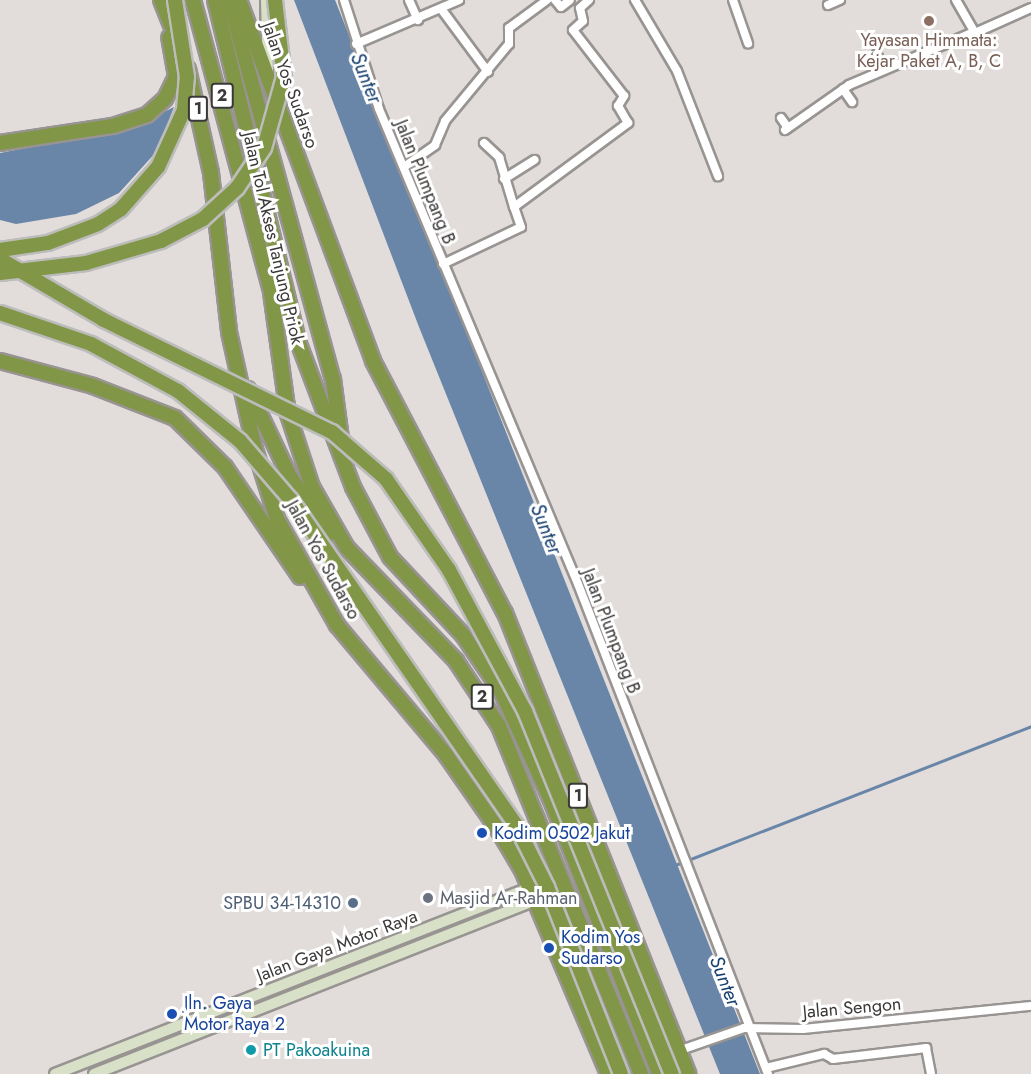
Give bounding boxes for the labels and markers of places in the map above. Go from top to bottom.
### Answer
marker: Yayasan Himmata: Kejar Paket A, B, C [922,14,936,28]
place label: Yayasan Himmata: Kejar Paket A, B, C [857,30,1001,72]
place label: Kodim 0502 Jakut [494,822,630,844]
marker: Kodim 0502 Jakut [475,826,489,840]
place label: Masjid Ar-Rahman [440,887,578,909]
marker: Masjid Ar-Rahman [421,891,435,905]
place label: SPBU 34-14310 [223,892,341,914]
marker: SPBU 34-14310 [346,896,360,910]
place label: Kodim Yos Sudarso [561,927,640,970]
marker: Kodim Yos Sudarso [542,941,556,955]
place label: Jln. Gaya Motor Raya 2 [184,993,285,1036]
marker: Jln. Gaya Motor Raya 2 [165,1007,179,1021]
place label: PT Pakoakuina [263,1039,370,1061]
marker: PT Pakoakuina [244,1043,258,1057]

